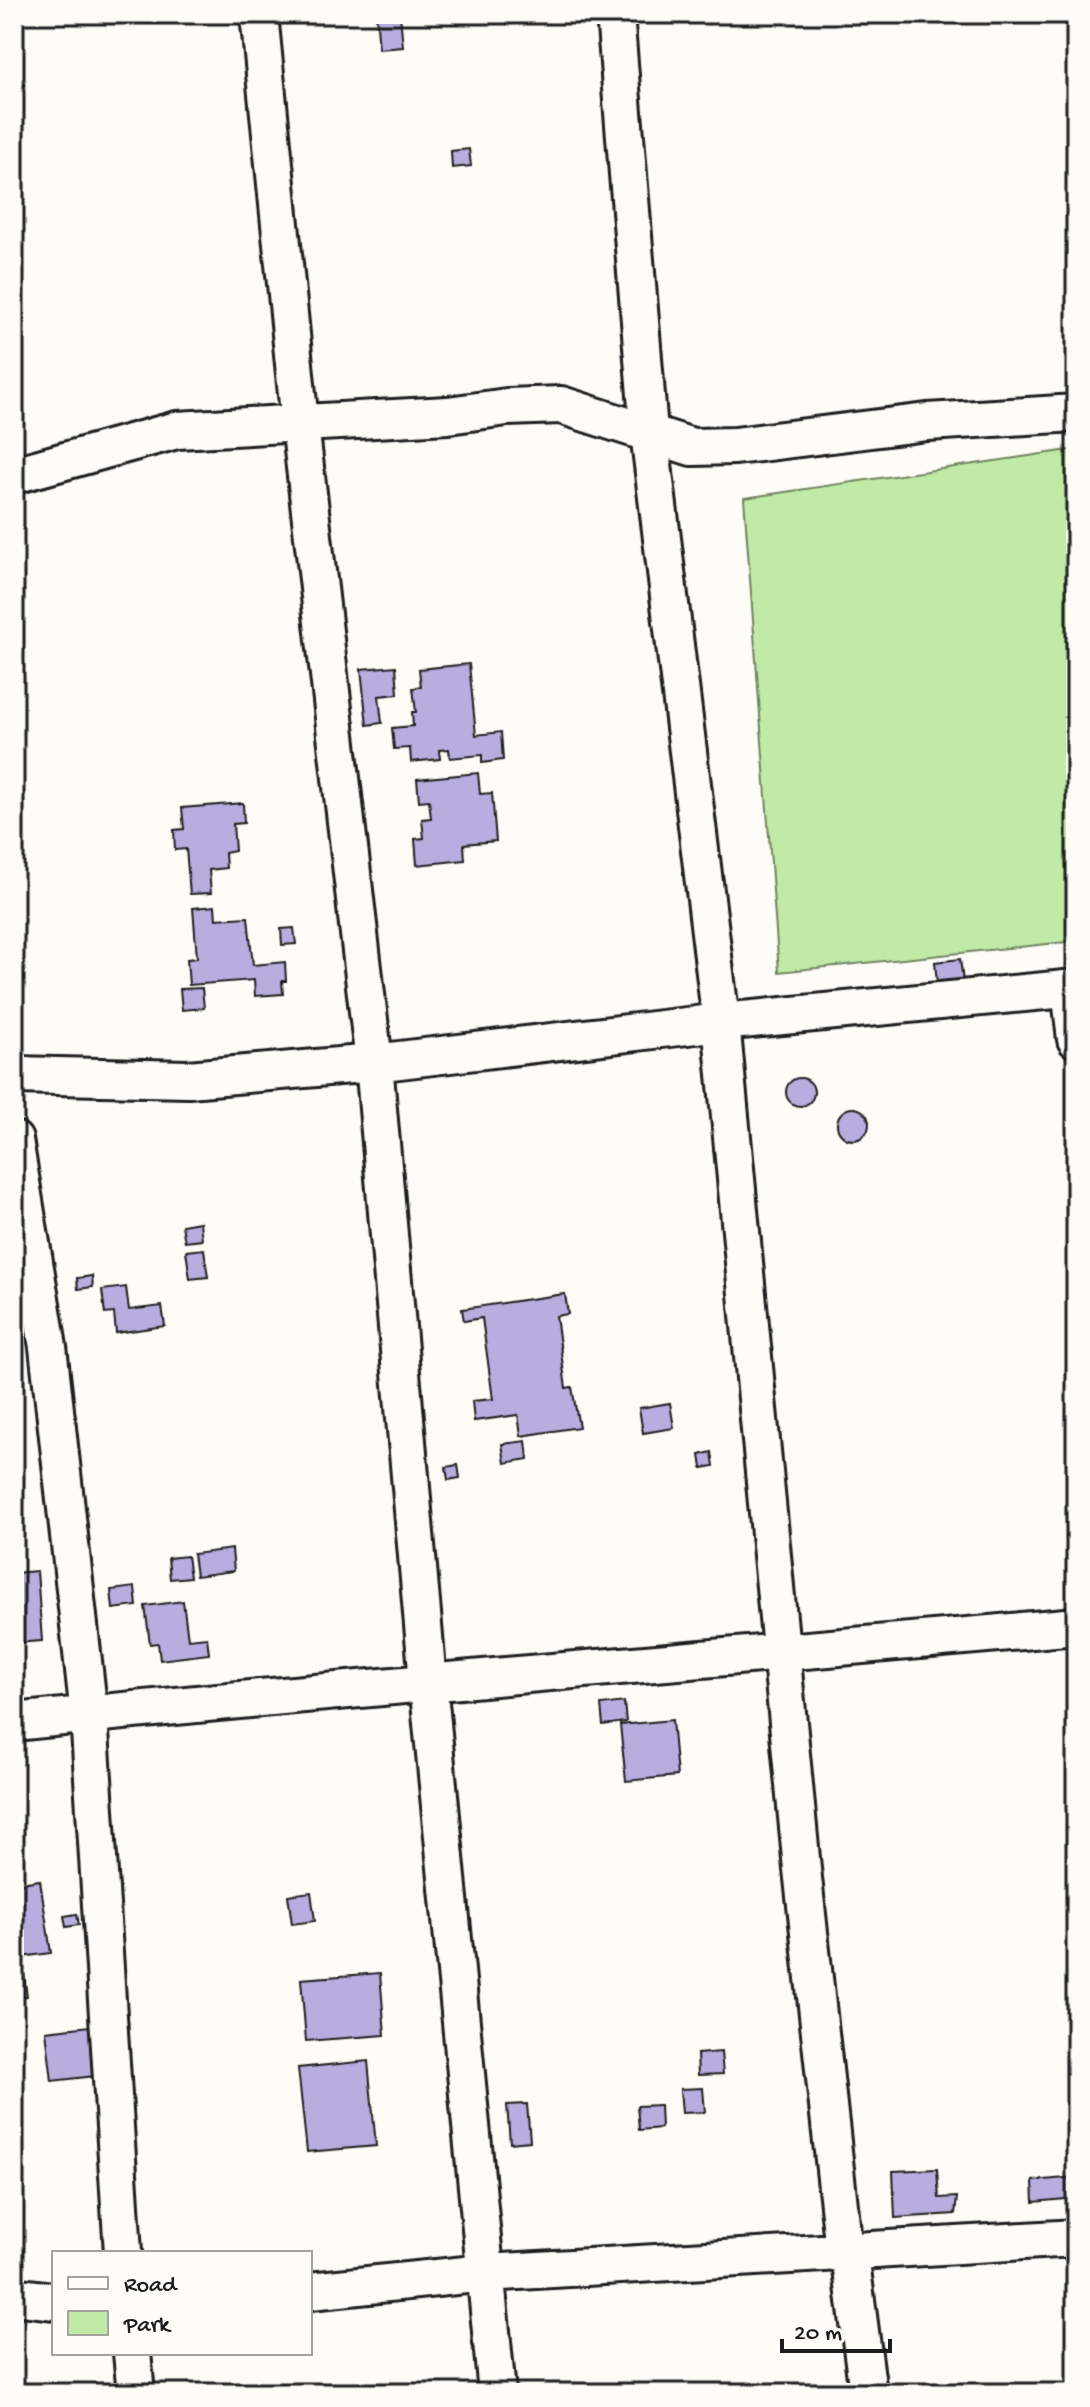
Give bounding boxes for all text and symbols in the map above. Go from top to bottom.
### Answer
legend [52,2251,312,2355]
text: Road [124,2272,178,2301]
scale bar [782,2303,890,2353]
text: Park [123,2312,172,2341]
text: 20 m [794,2320,842,2349]

